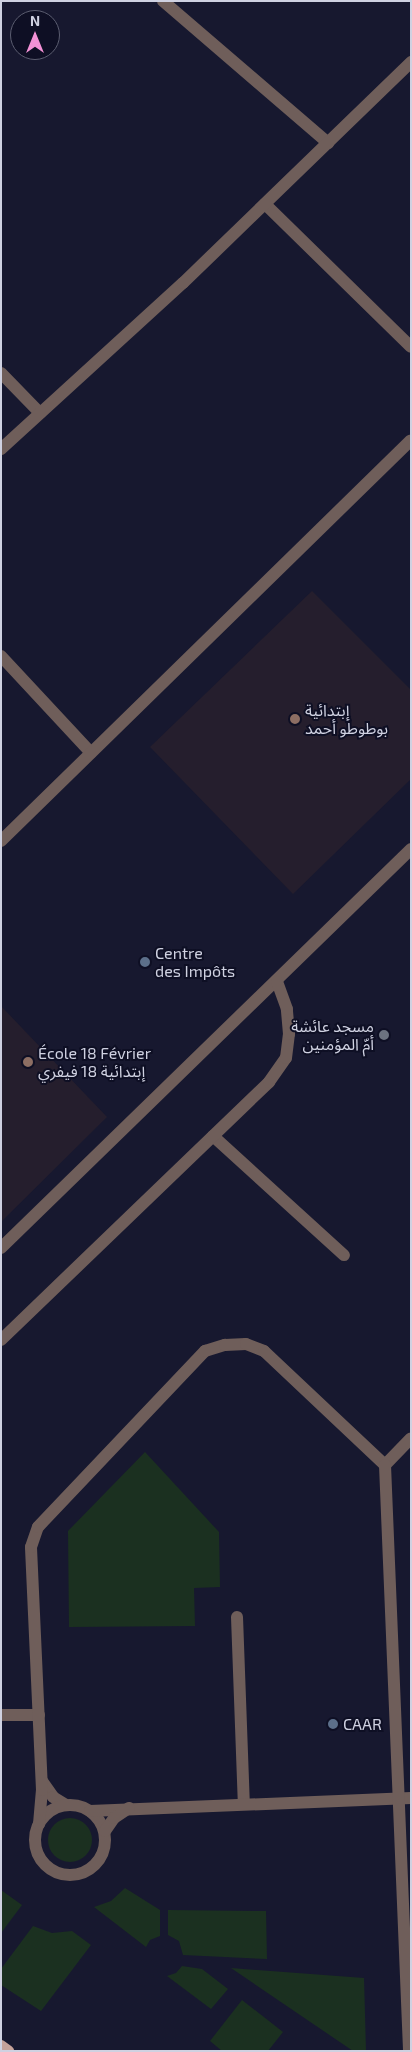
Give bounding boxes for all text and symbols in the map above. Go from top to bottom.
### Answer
north arrow [10,10,60,60]
text: N [30,12,40,29]
place label: إبتدائية بوطوطو أحمد [305,700,388,738]
marker: إبتدائية بوطوطو أحمد [289,713,301,725]
place label: Centre des Impôts [155,943,235,981]
marker: Centre des Impôts [139,956,151,968]
place label: مسجد عائشة أمّ المؤمنين [291,1016,374,1054]
marker: مسجد عائشة أمّ المؤمنين [378,1029,390,1041]
place label: École 18 Février إبتدائية 18 فيفري [38,1043,151,1081]
marker: École 18 Février إبتدائية 18 فيفري [22,1056,34,1068]
place label: CAAR [343,1714,382,1734]
marker: CAAR [327,1718,339,1730]

